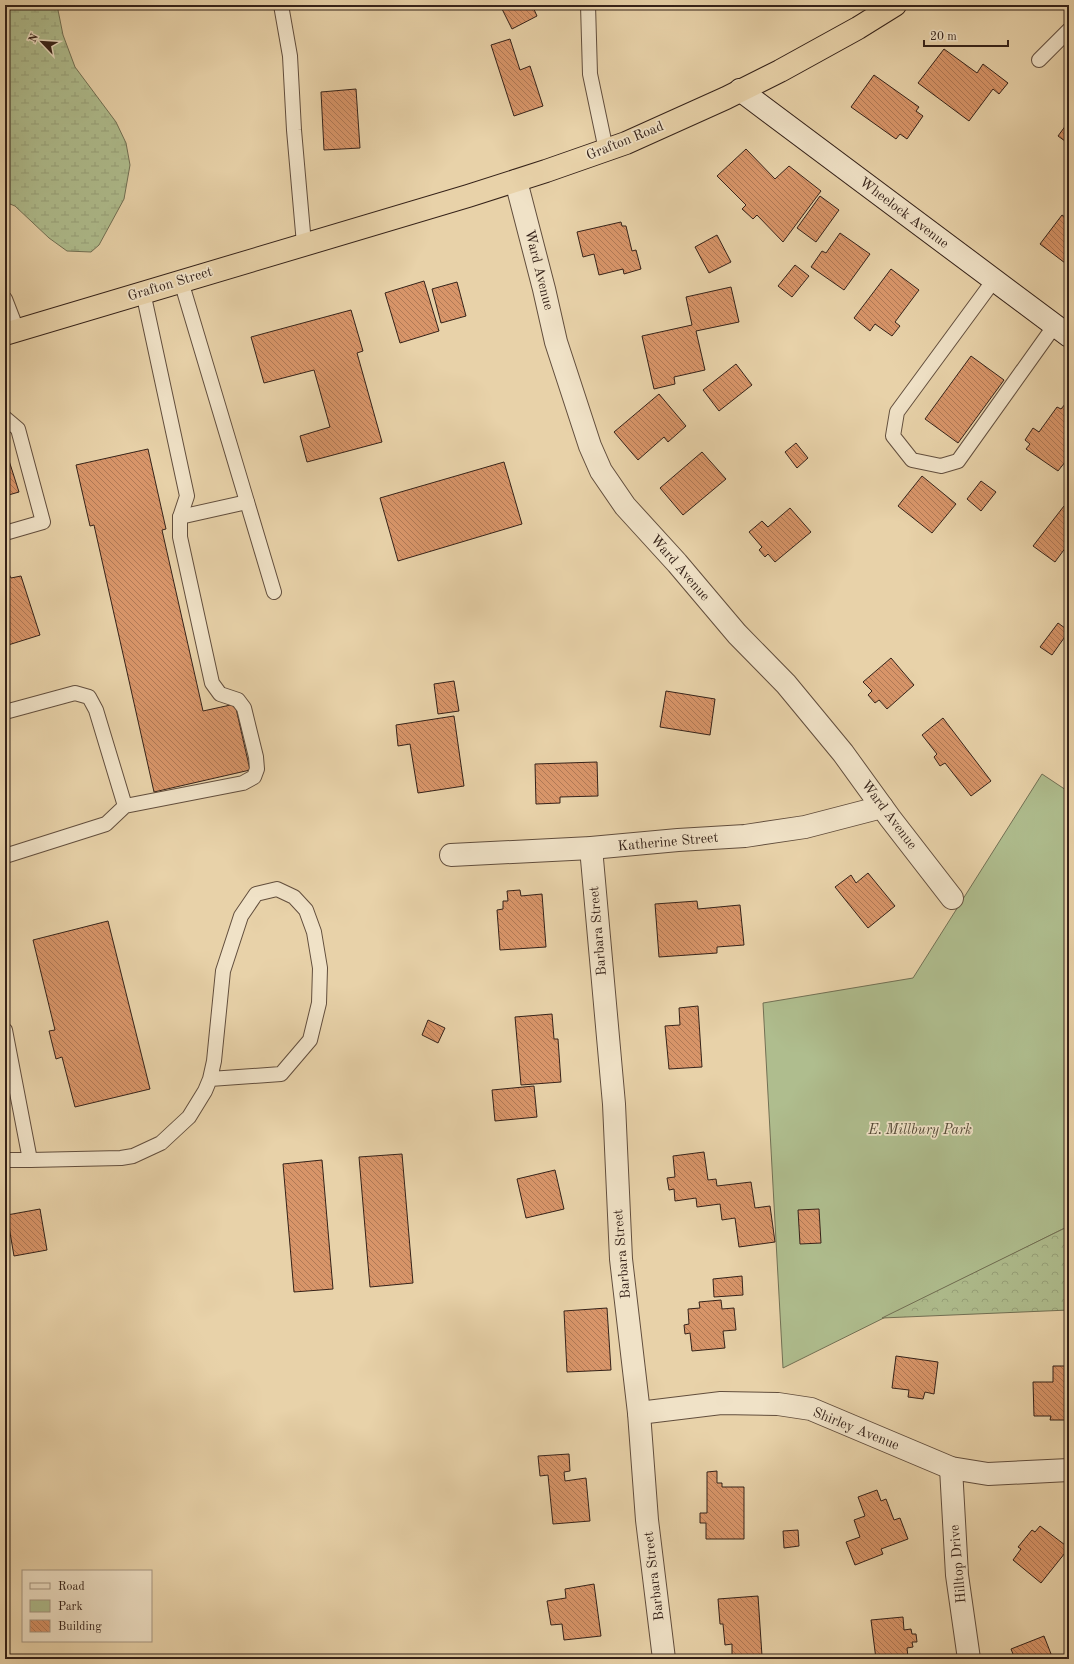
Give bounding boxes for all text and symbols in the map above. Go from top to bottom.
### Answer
north arrow [22,22,62,62]
scale bar [924,22,1008,48]
text: 20 m [930,31,957,43]
text: N [28,32,41,45]
street label: Grafton Road [584,119,666,163]
street label: Wheelock Avenue [857,175,951,251]
street label: Ward Avenue [522,228,556,312]
street label: Grafton Street [126,264,214,304]
street label: Ward Avenue [648,532,712,604]
street label: Ward Avenue [859,778,919,852]
street label: Katherine Street [617,831,719,853]
street label: Barbara Street [587,885,609,976]
park label: E. Millbury Park [867,1123,972,1138]
street label: Barbara Street [611,1208,633,1299]
street label: Shirley Avenue [811,1405,901,1453]
street label: Hilltop Drive [948,1524,968,1604]
street label: Barbara Street [642,1530,666,1622]
legend [22,1570,152,1642]
text: Road [58,1581,85,1593]
text: Park [58,1601,83,1613]
text: Building [58,1621,102,1633]

